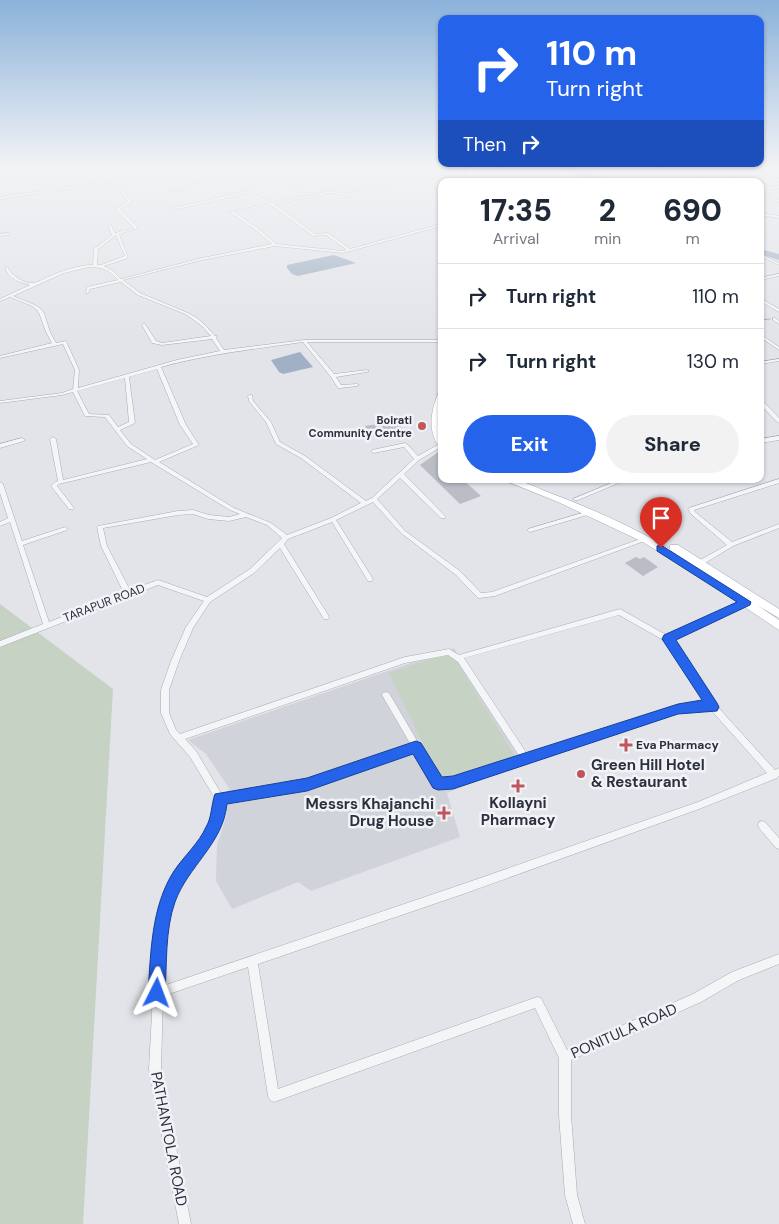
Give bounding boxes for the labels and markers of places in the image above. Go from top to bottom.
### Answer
place label: Boirati Community Centre [309,413,412,440]
marker: Boirati Community Centre [416,420,428,432]
pin [640,497,682,548]
place label: Eva Pharmacy [636,737,720,753]
marker: Eva Pharmacy [620,739,632,751]
place label: Green Hill Hotel & Restaurant [591,755,705,792]
marker: Green Hill Hotel & Restaurant [575,768,587,780]
marker: Kollayni Pharmacy [512,780,524,792]
place label: Kollayni Pharmacy [481,793,555,830]
place label: Messrs Khajanchi Drug House [306,794,434,831]
marker: Messrs Khajanchi Drug House [438,807,450,819]

